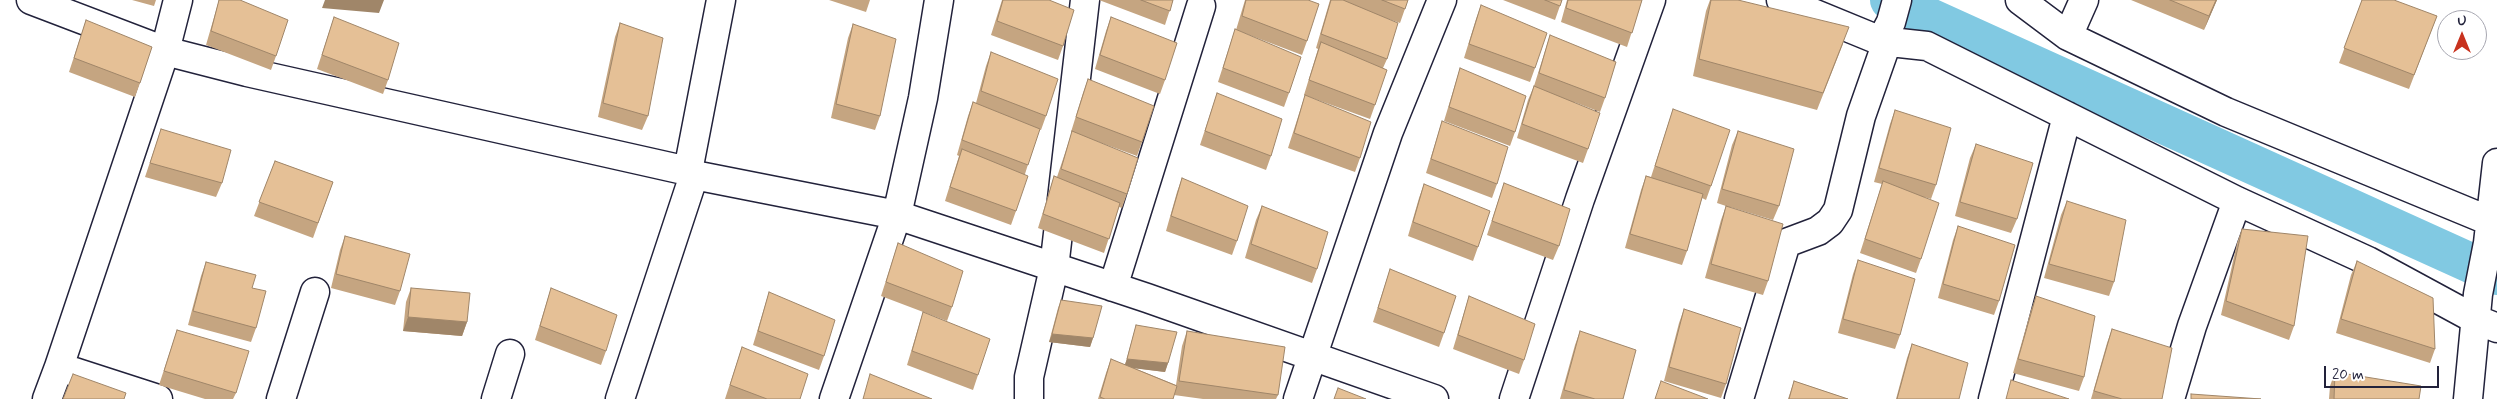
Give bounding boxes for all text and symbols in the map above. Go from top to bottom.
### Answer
north arrow [2437,10,2487,60]
text: U [2457,12,2467,30]
scale bar [2327,356,2442,388]
text: 20 m [2332,365,2364,385]

